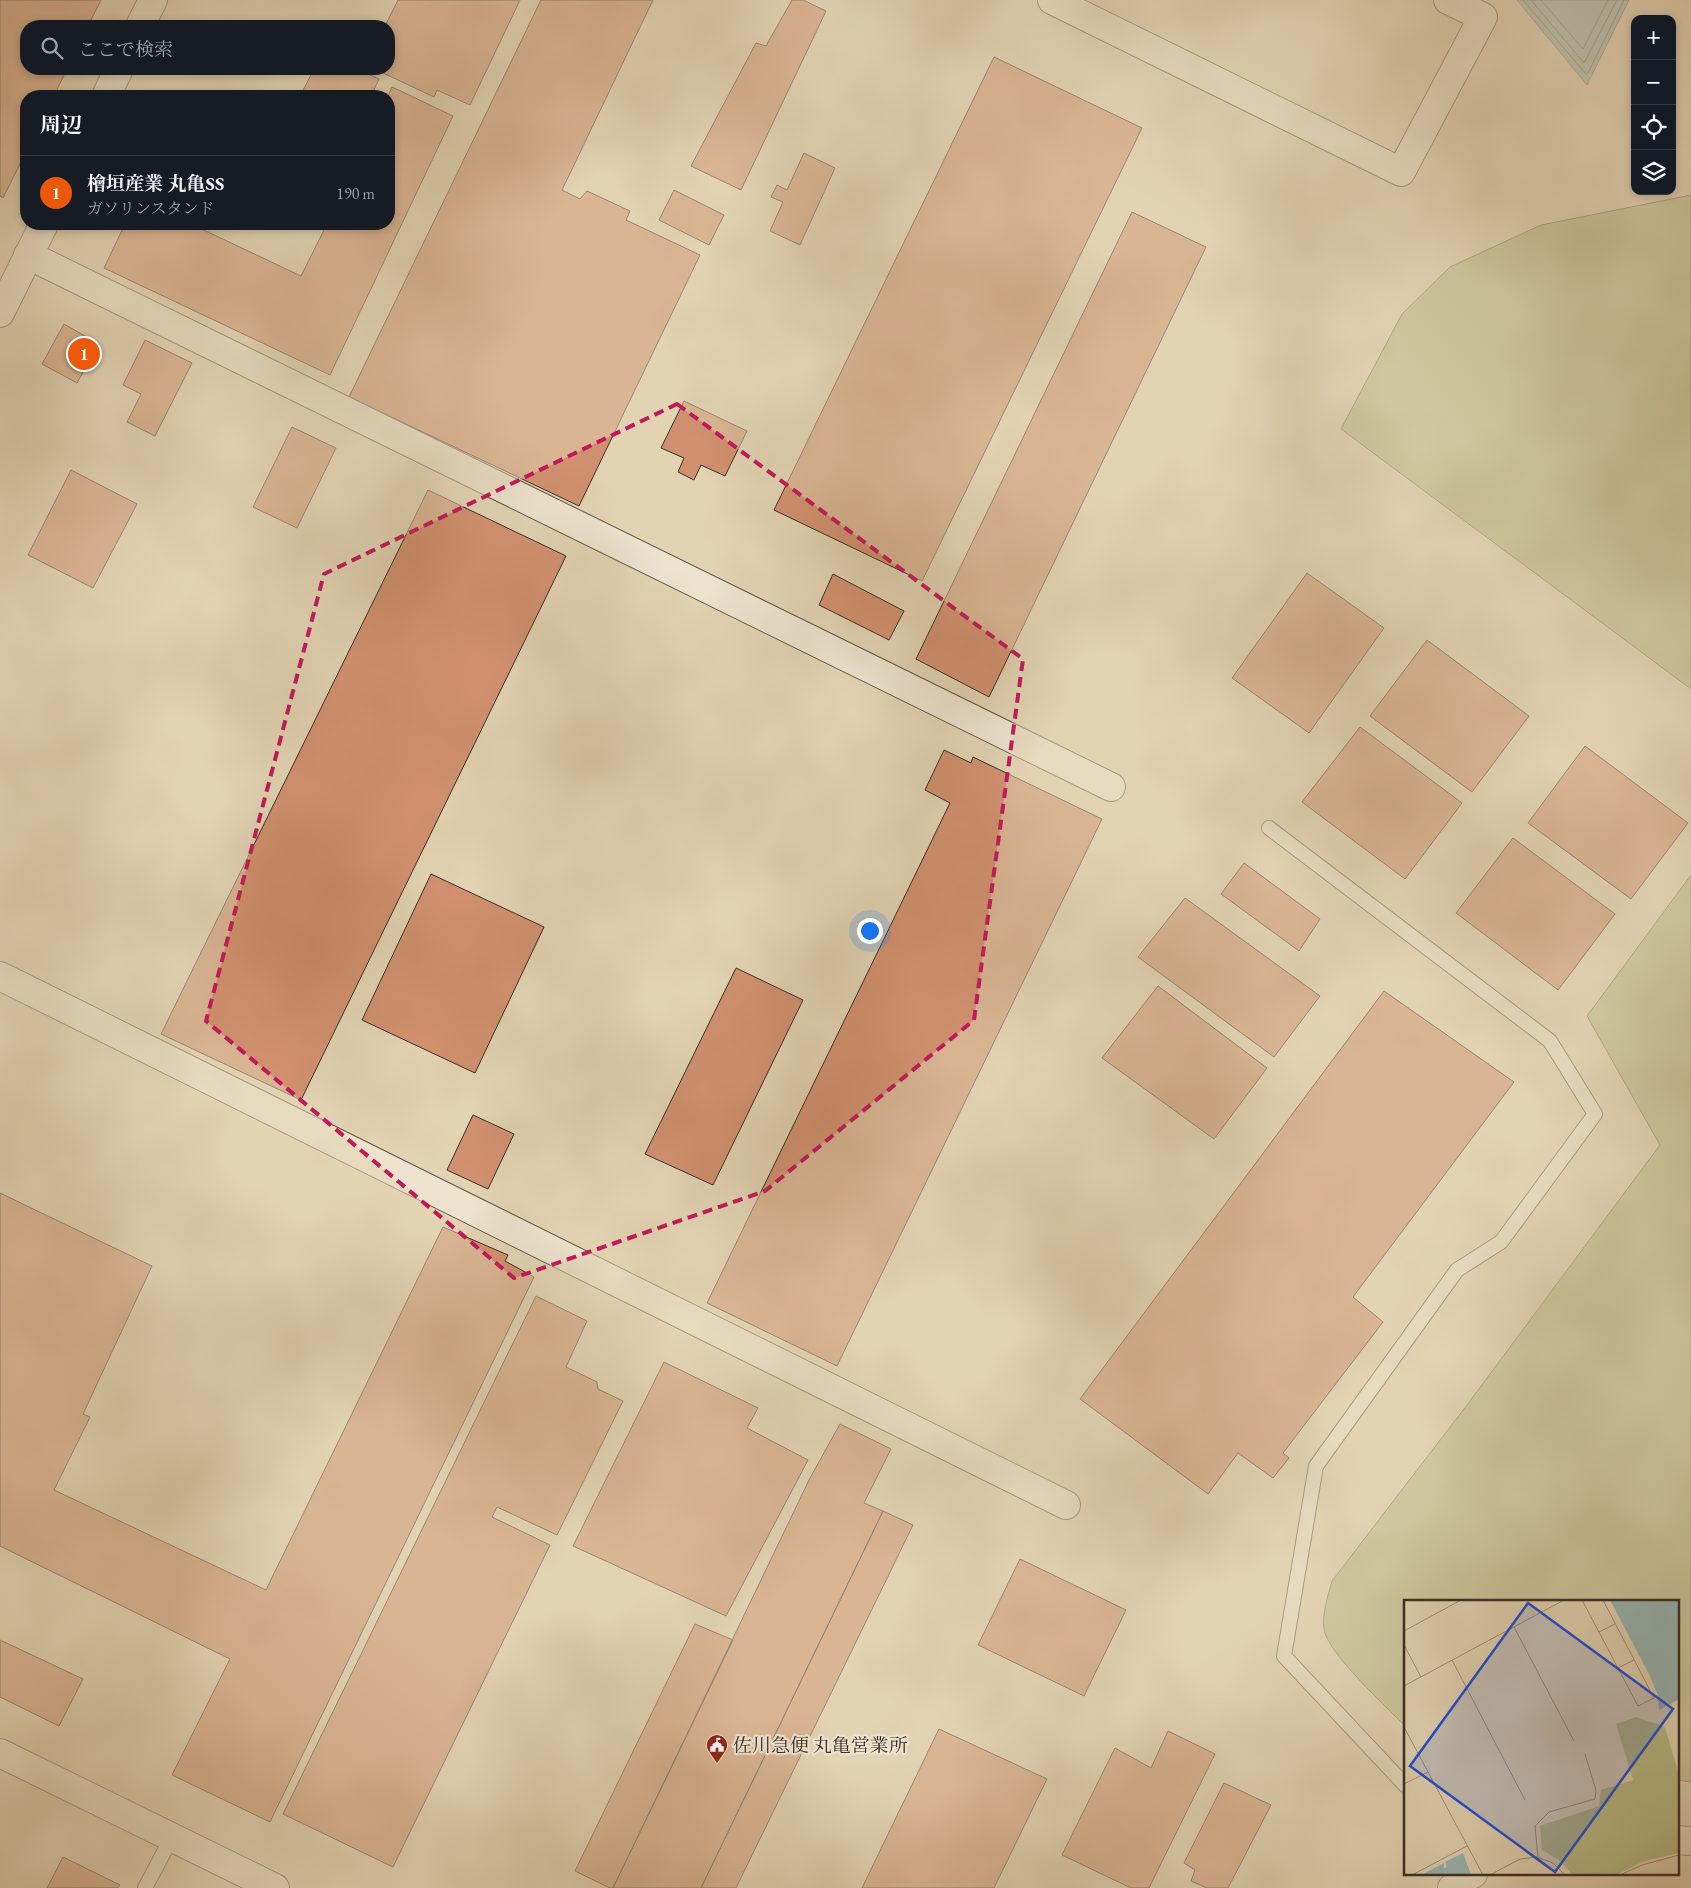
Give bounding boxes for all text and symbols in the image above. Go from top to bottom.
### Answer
map controls [1631,15,1676,195]
button: + [1631,15,1676,60]
search box [20,20,395,75]
icon: search [38,34,66,62]
text: ここで検索 [78,37,173,62]
button: − [1631,60,1676,105]
button: locate [1631,105,1676,150]
text: 周辺 [40,111,82,138]
button: layers [1631,150,1676,195]
text: 檜垣産業 丸亀SS [87,171,224,196]
text: 1 [52,183,60,204]
text: 190 m [336,183,375,204]
text: ガソリンスタンド [87,198,215,219]
pin: 1 [68,335,100,373]
your location [857,918,883,944]
inset map [1404,1600,1678,1876]
public building icon: 佐川急便 丸亀営業所 [705,1733,729,1764]
place label: 佐川急便 丸亀営業所 [733,1733,908,1758]

